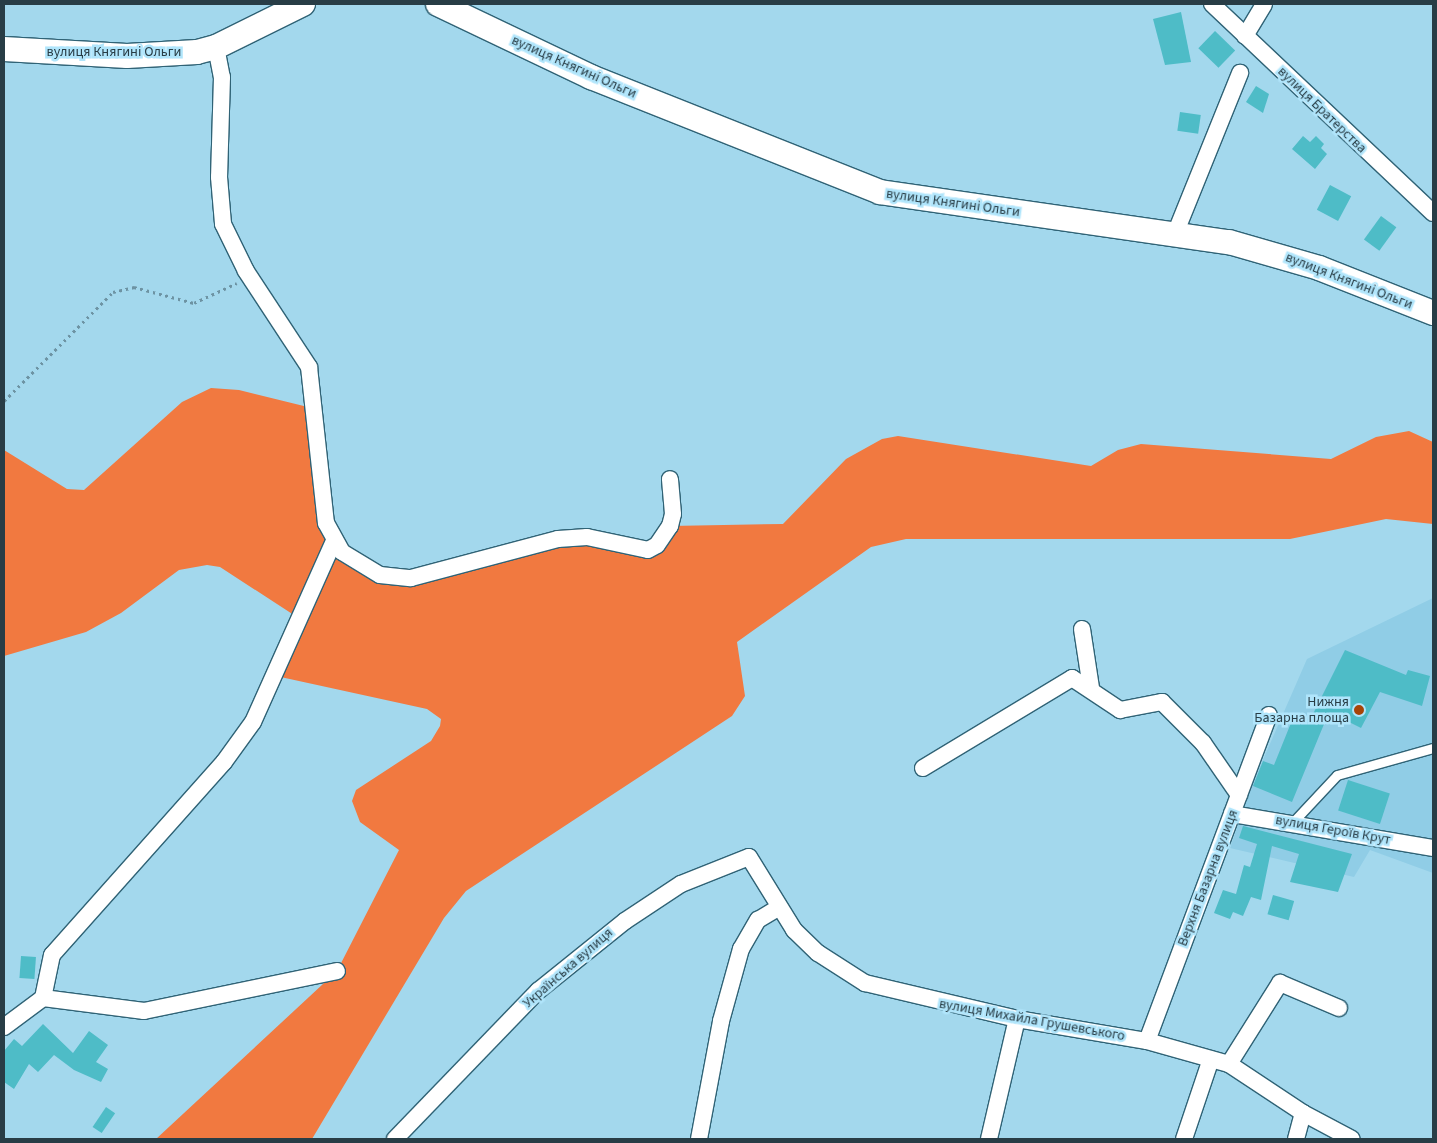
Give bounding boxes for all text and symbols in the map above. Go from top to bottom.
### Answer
street label: вулиця Княгині Ольги [509,32,639,102]
street label: вулиця Княгині Ольги [47,44,181,60]
street label: вулиця Братерства [1274,63,1370,157]
street label: вулиця Княгині Ольги [885,185,1021,221]
street label: вулиця Княгині Ольги [1283,249,1415,313]
place label: Нижня Базарна площа [1254,694,1349,726]
marker: Нижня Базарна площа [1353,704,1365,716]
street label: Верхня Базарна вулиця [1174,807,1242,949]
street label: вулиця Героїв Крут [1274,812,1392,848]
street label: Українська вулиця [520,924,616,1012]
street label: вулиця Михайла Грушевського [938,995,1126,1045]

